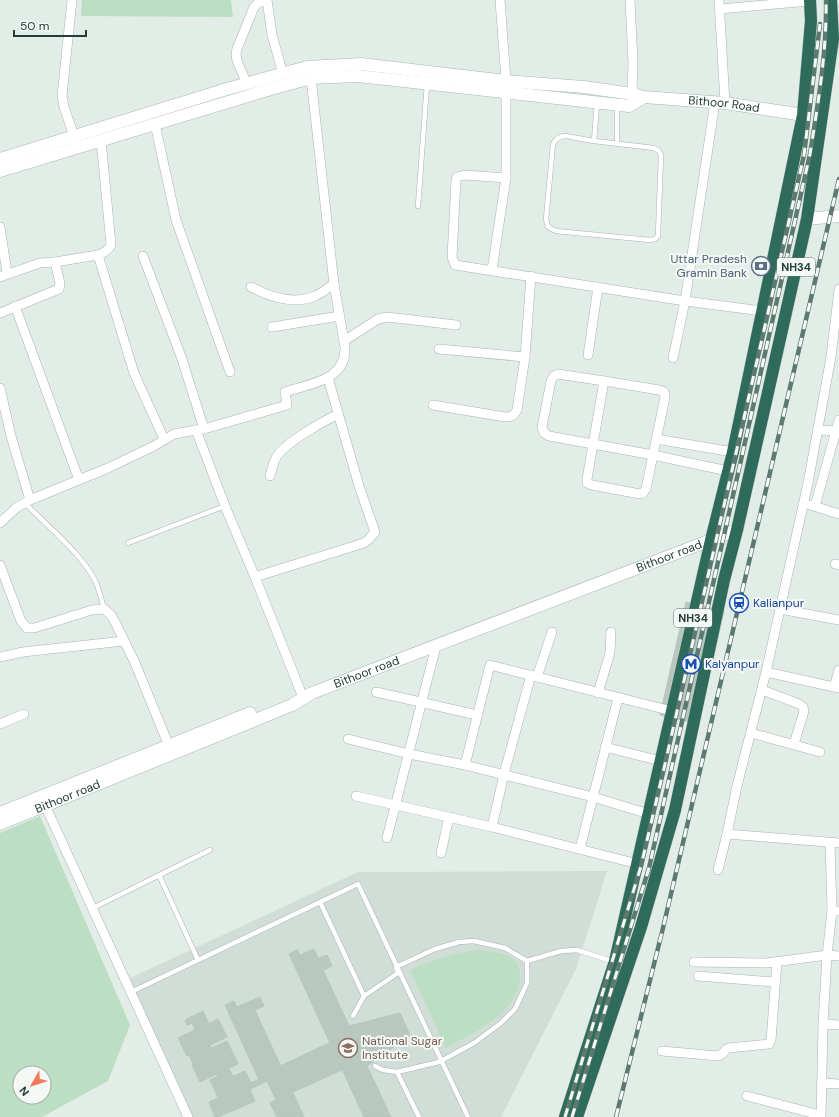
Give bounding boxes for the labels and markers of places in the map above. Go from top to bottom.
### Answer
place label: Uttar Pradesh Gramin Bank [670,251,747,281]
bank icon: Uttar Pradesh Gramin Bank [750,255,772,277]
station icon: Kalianpur [728,592,750,614]
place label: Kalianpur [753,595,805,611]
metro station icon: Kalyanpur [680,653,702,675]
place label: Kalyanpur [705,656,760,672]
place label: National Sugar Institute [362,1033,443,1063]
school or university icon: National Sugar Institute [337,1037,359,1059]

